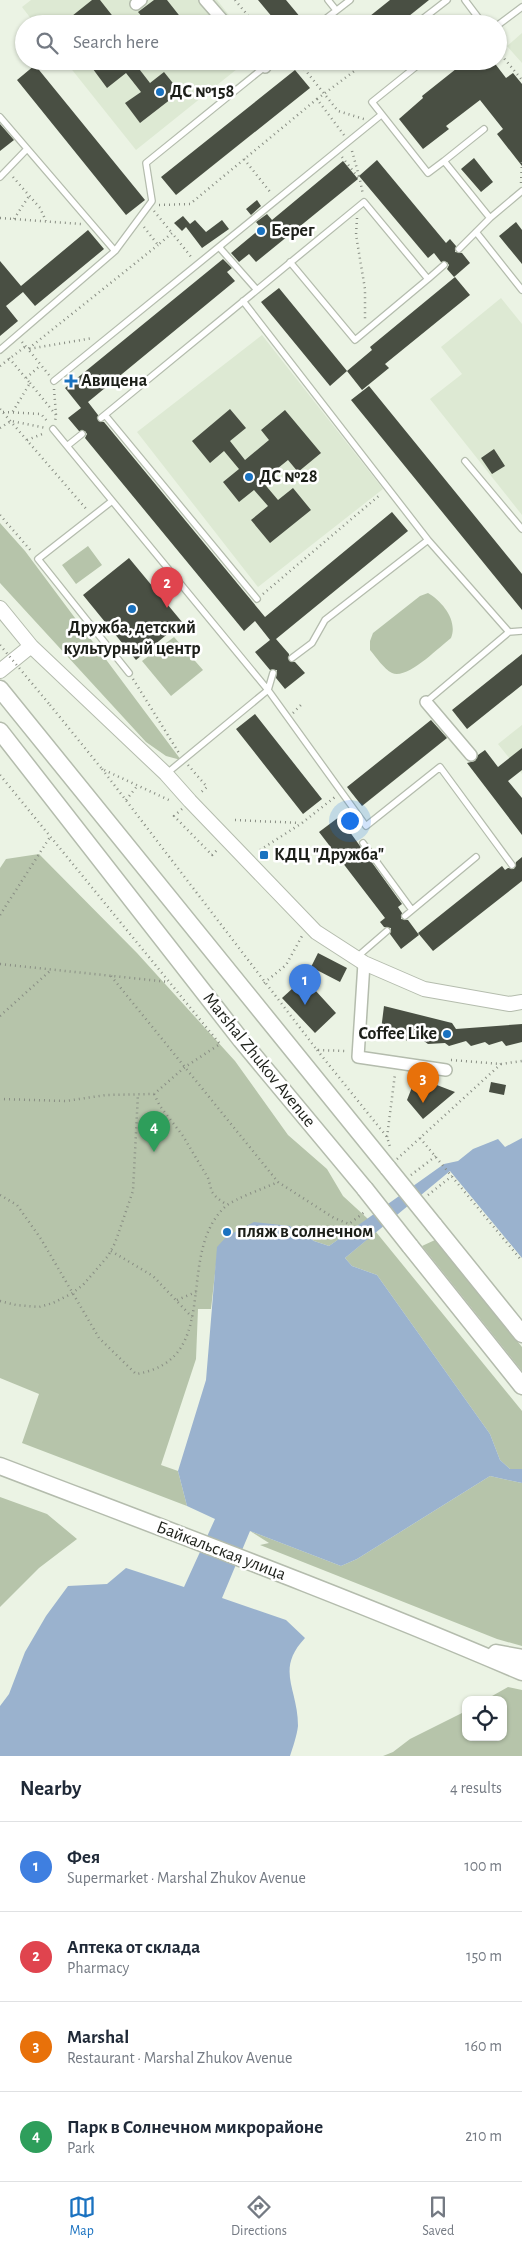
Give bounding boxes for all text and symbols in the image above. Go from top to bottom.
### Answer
search box [15,15,507,70]
icon: search [33,29,61,57]
text: Search here [73,33,159,52]
place label: ДС №158 [170,83,235,101]
marker: ДС №158 [154,86,166,98]
place label: Берег [271,222,315,240]
marker: Берег [255,225,267,237]
place label: Авицена [81,372,148,390]
marker: Авицена [65,375,77,387]
place label: ДС №28 [259,468,318,486]
marker: ДС №28 [243,471,255,483]
pin: 2 [151,567,183,608]
marker: Дружба, детский культурный центр [126,603,138,615]
place label: Дружба, детский культурный центр [63,619,201,658]
your location [337,808,363,834]
place label: КДЦ "Дружба" [274,846,384,864]
marker: КДЦ "Дружба" [258,849,270,861]
pin: 1 [289,964,321,1005]
street label: Marshal Zhukov Avenue [199,989,319,1131]
place label: Coffee Like [359,1025,437,1043]
marker: Coffee Like [441,1028,453,1040]
pin: 3 [407,1062,439,1103]
pin: 4 [138,1111,170,1152]
place label: пляж в солнечном [237,1223,373,1241]
marker: пляж в солнечном [221,1226,233,1238]
street label: Байкальская улица [154,1518,288,1584]
map controls [462,1696,507,1741]
button: locate [462,1696,507,1741]
text: Nearby [20,1778,81,1799]
text: 4 results [450,1780,502,1796]
text: Фея [67,1848,100,1867]
text: 1 [33,1858,39,1874]
text: 100 m [464,1858,502,1874]
text: Supermarket · Marshal Zhukov Avenue [67,1870,306,1886]
text: Аптека от склада [67,1938,200,1957]
text: 2 [32,1948,40,1964]
text: 150 m [466,1948,502,1964]
text: Pharmacy [67,1960,129,1976]
text: Marshal [67,2028,129,2047]
text: 3 [33,2038,39,2054]
text: 160 m [465,2038,502,2054]
text: Restaurant · Marshal Zhukov Avenue [67,2050,292,2066]
text: Парк в Солнечном микрорайоне [67,2118,323,2137]
text: 4 [32,2128,40,2144]
text: 210 m [465,2128,502,2144]
text: Park [67,2140,95,2156]
tab: Map [68,2193,96,2240]
tab: Directions [231,2193,287,2240]
tab: Saved [422,2193,454,2240]

